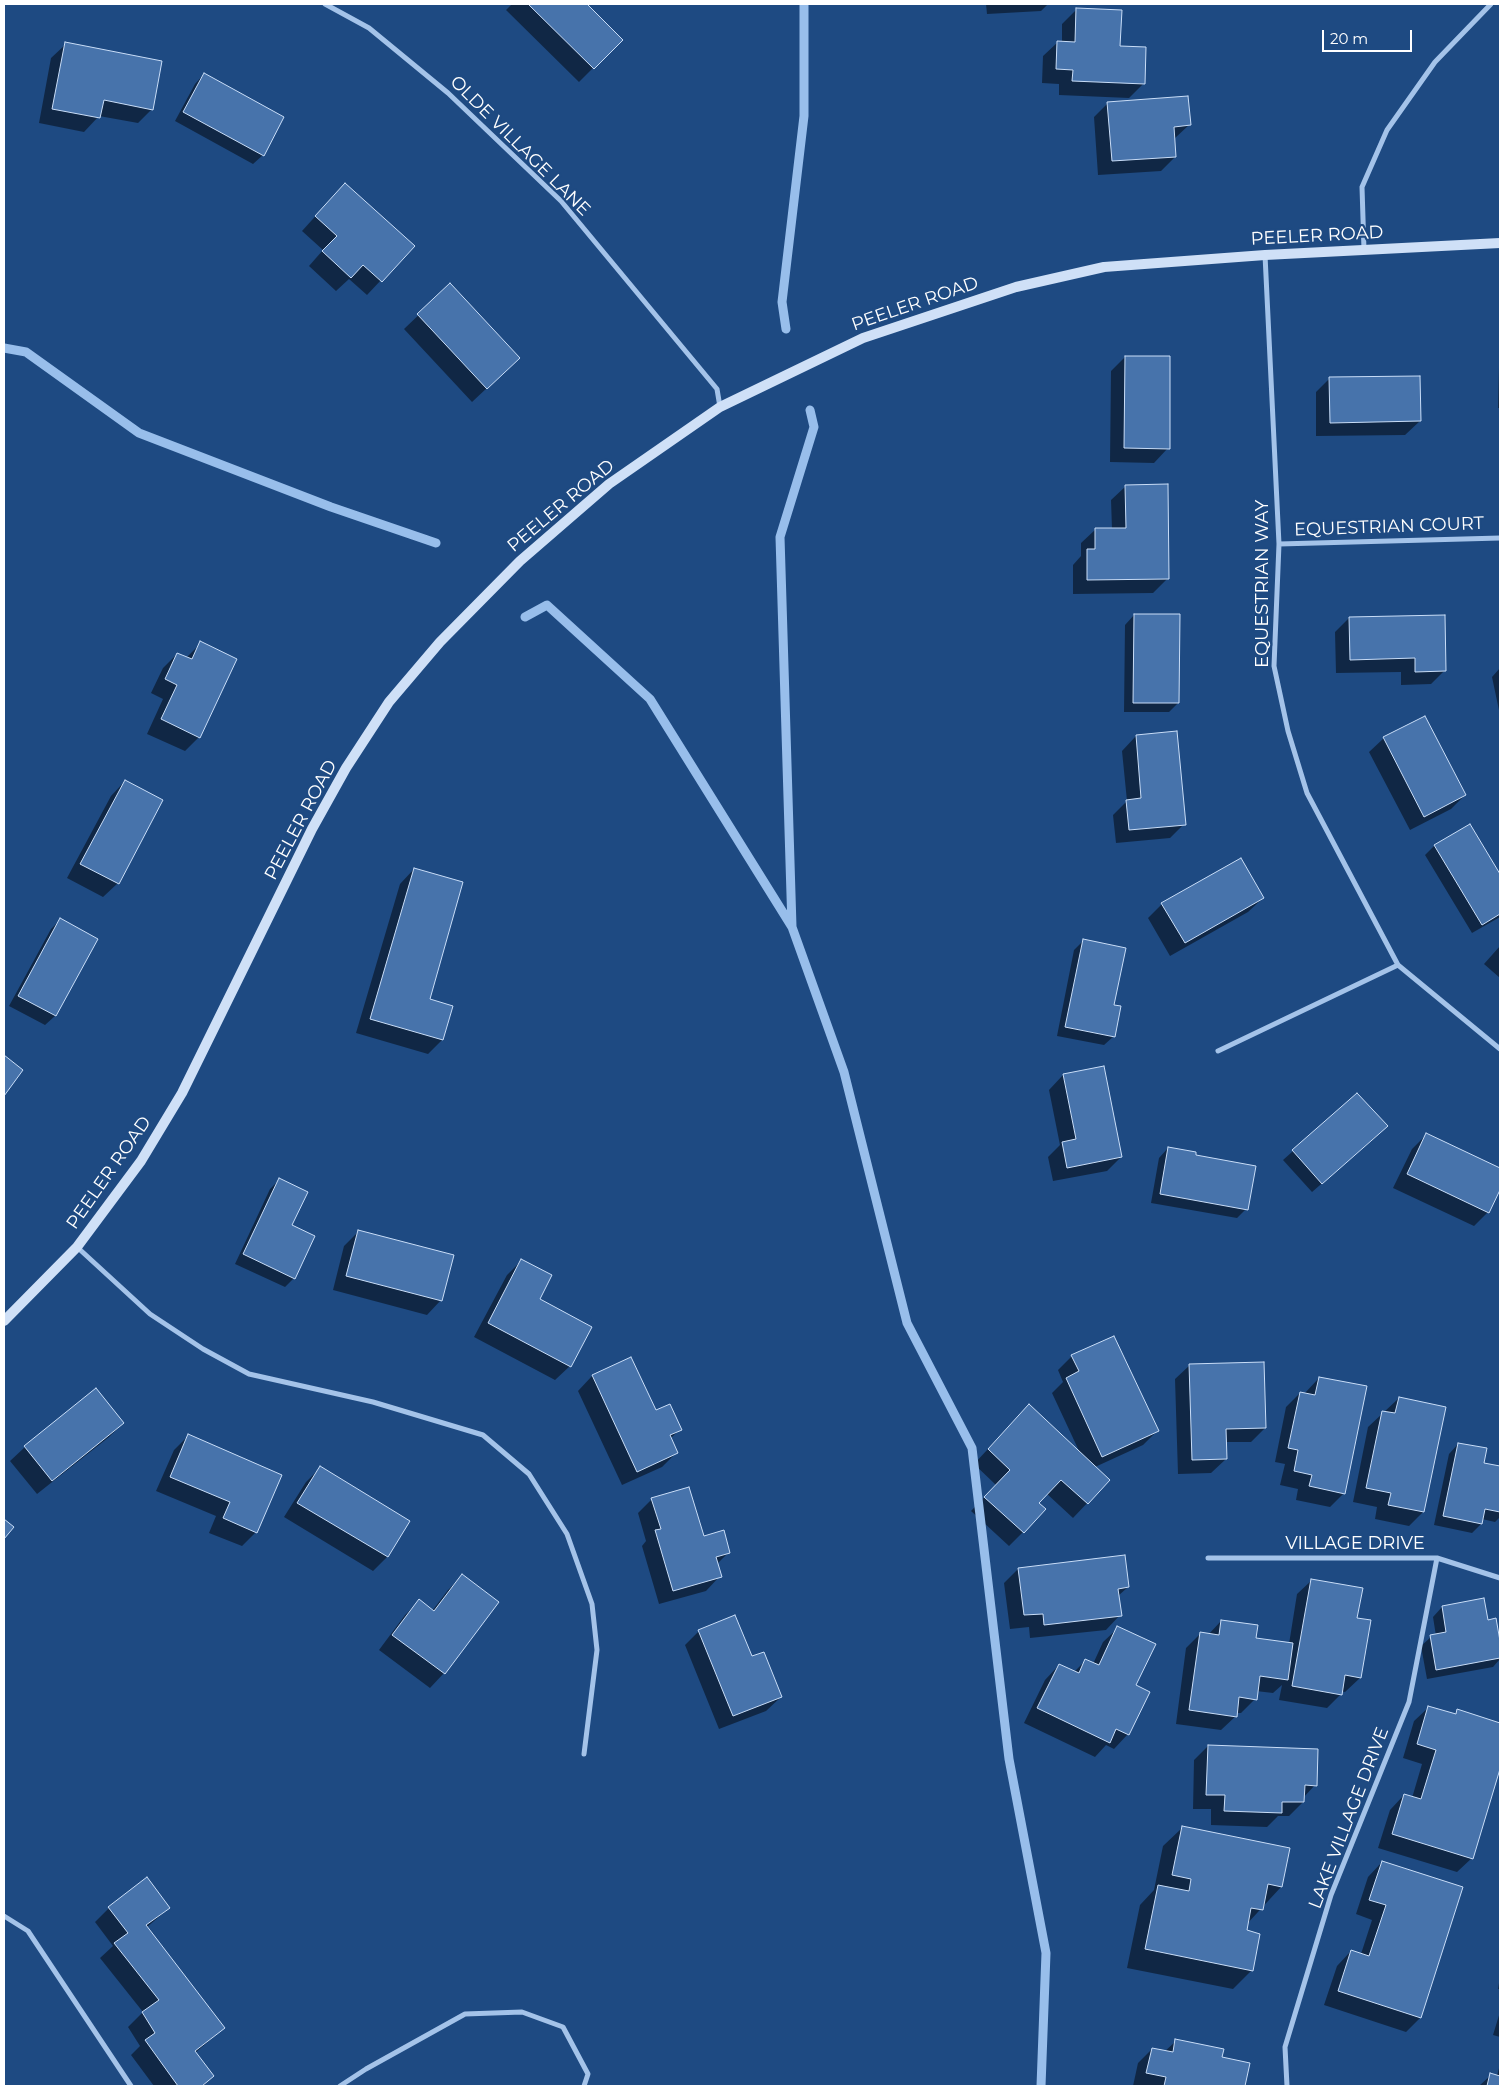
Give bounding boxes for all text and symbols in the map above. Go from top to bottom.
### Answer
scale bar [1324,20,1414,52]
text: 20 m [1330,29,1368,48]
street label: OLDE VILLAGE LANE [445,71,595,221]
street label: PEELER ROAD [1250,222,1384,250]
street label: PEELER ROAD [849,272,981,336]
street label: PEELER ROAD [503,455,619,557]
street label: EQUESTRIAN WAY [1252,500,1274,668]
street label: EQUESTRIAN COURT [1294,513,1484,541]
street label: PEELER ROAD [260,756,342,884]
street label: PEELER ROAD [62,1112,156,1234]
street label: VILLAGE DRIVE [1285,1533,1425,1555]
street label: LAKE VILLAGE DRIVE [1304,1724,1394,1912]

